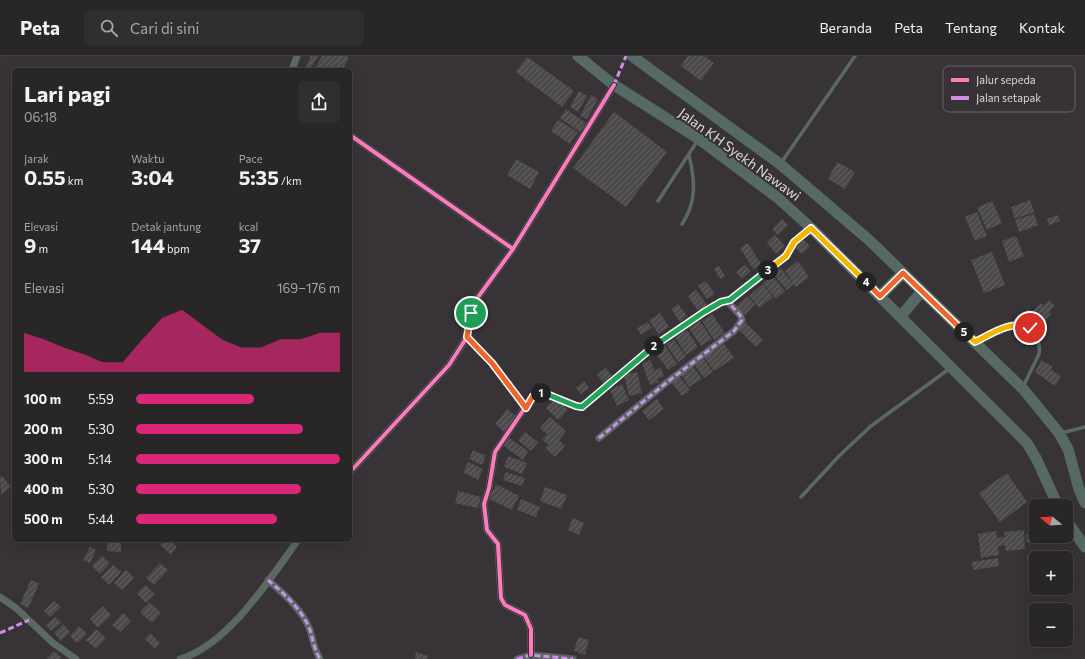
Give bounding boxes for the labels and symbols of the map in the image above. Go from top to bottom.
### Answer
legend [943,66,1075,112]
text: Jalur sepeda [976,73,1036,87]
text: Jalan setapak [976,91,1041,105]
street label: Jalan KH Syekh Nawawi [676,104,804,204]
pin: 3 [758,260,778,280]
pin: 4 [856,272,876,292]
pin [454,296,488,330]
pin [1013,311,1047,345]
pin: 5 [954,322,974,342]
pin: 2 [644,336,664,356]
pin: 1 [531,383,551,403]
north arrow [1029,499,1073,543]

